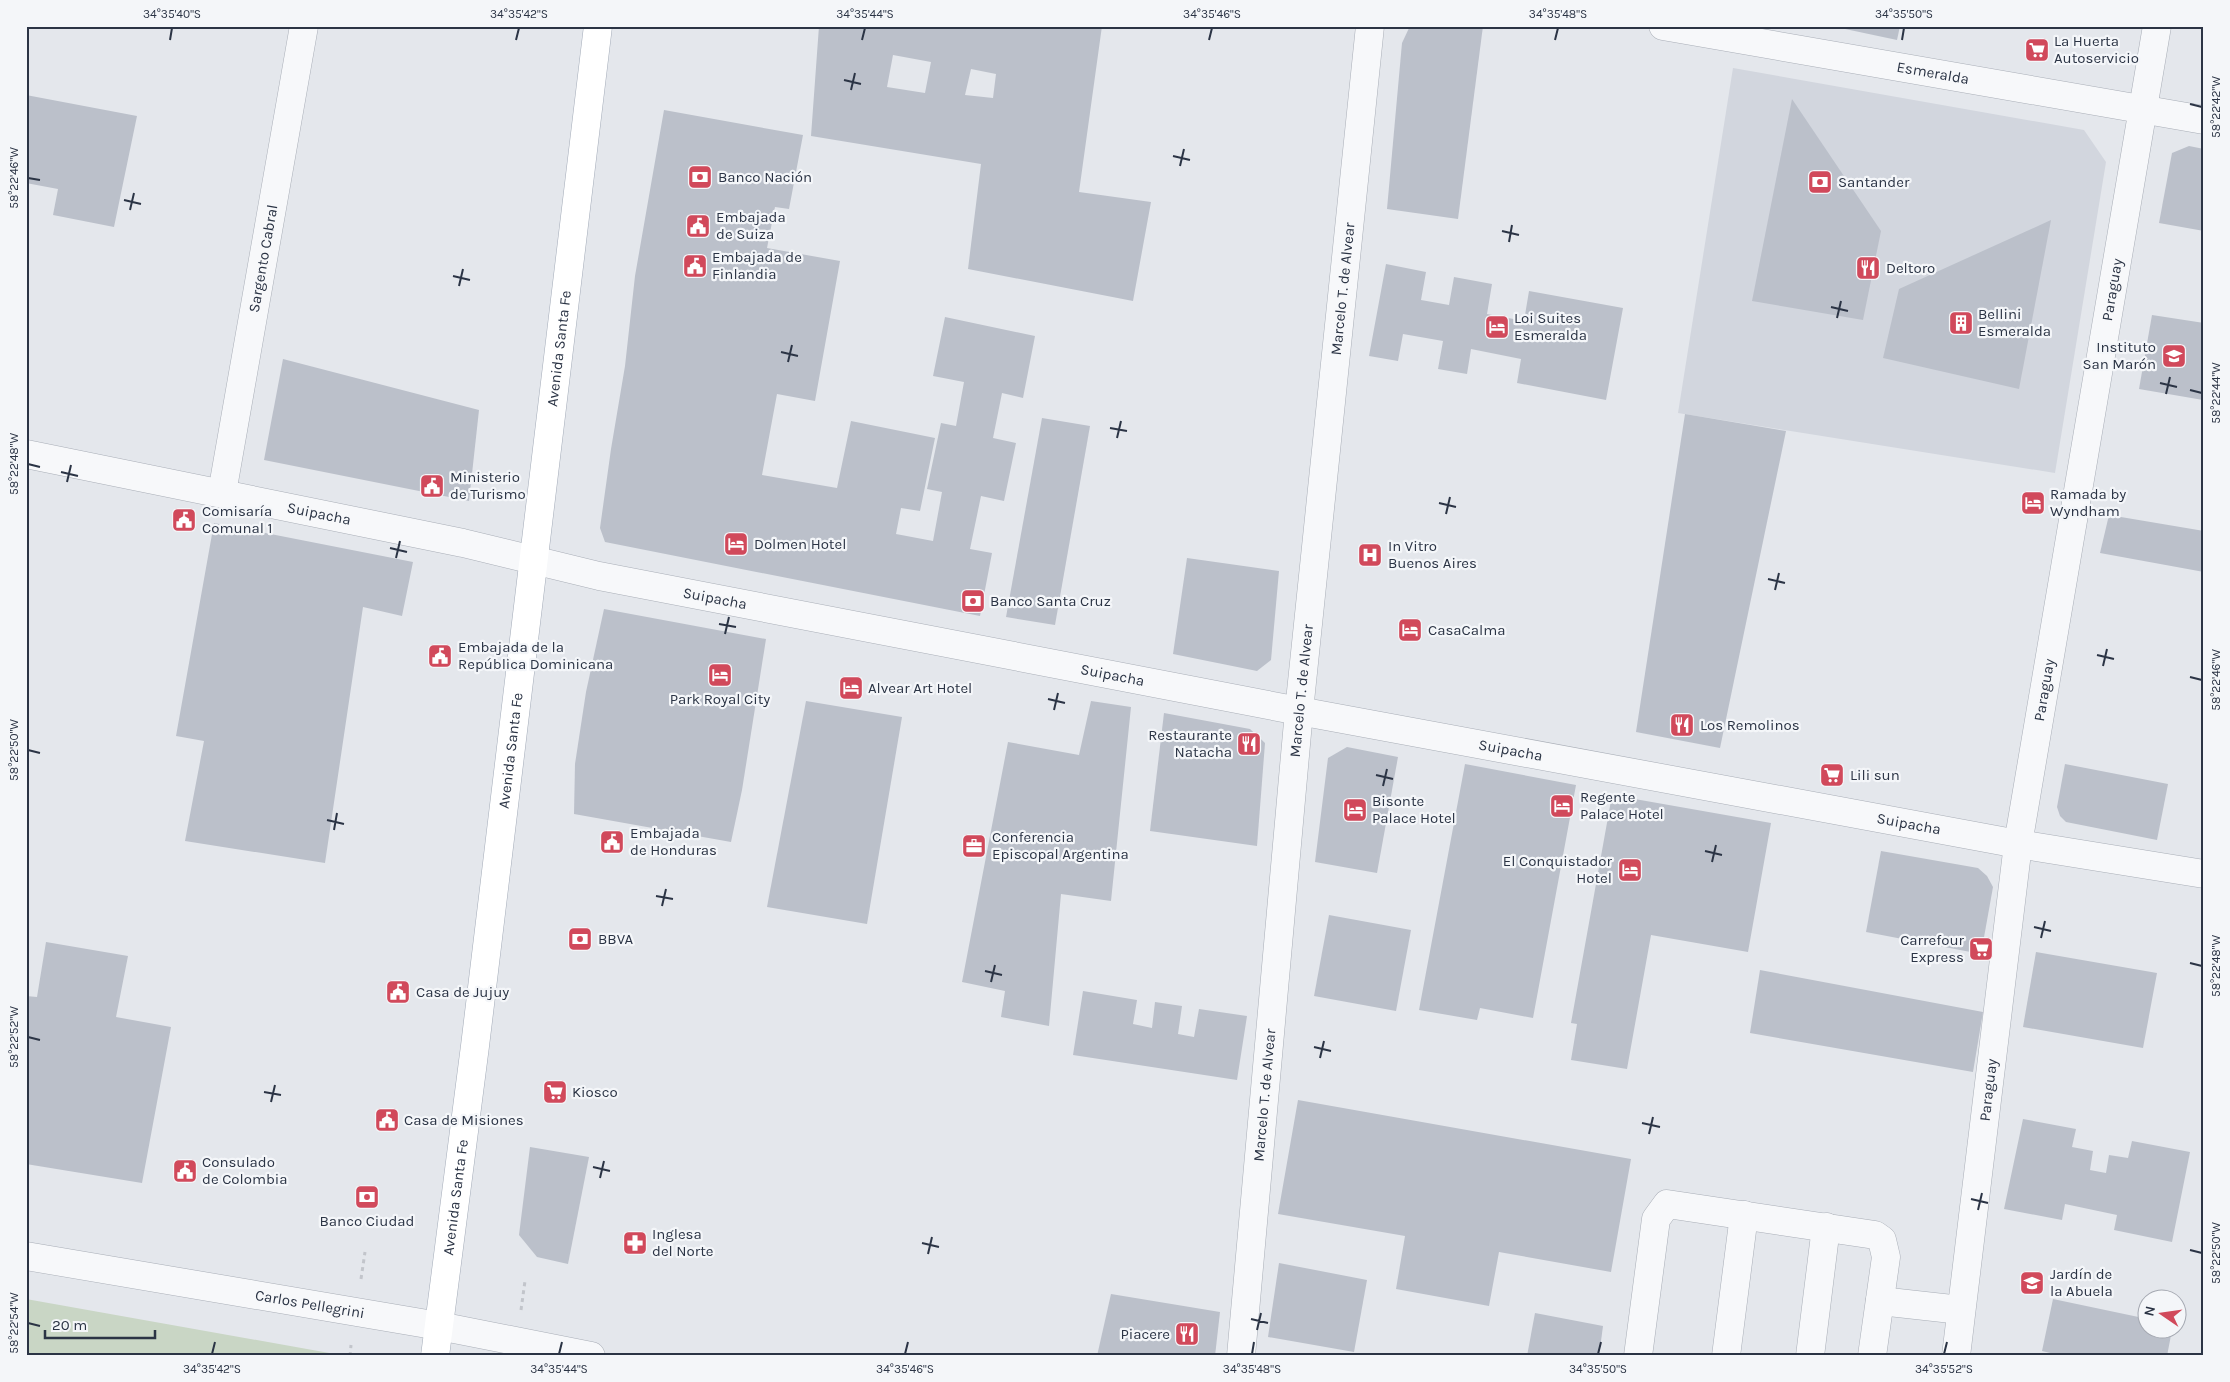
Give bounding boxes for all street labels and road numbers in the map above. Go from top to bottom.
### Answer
street label: Esmeralda [1895,58,1971,88]
street label: Sargento Cabral [245,203,281,314]
street label: Marcelo T. de Alvear [1327,221,1359,356]
street label: Paraguay [2098,257,2126,322]
street label: Avenida Santa Fe [543,290,575,408]
street label: Suipacha [285,498,353,529]
street label: Suipacha [681,583,748,613]
street label: Marcelo T. de Alvear [1286,623,1317,758]
street label: Paraguay [2030,657,2058,723]
street label: Suipacha [1079,660,1146,690]
street label: Avenida Santa Fe [495,692,527,810]
street label: Suipacha [1477,735,1544,765]
street label: Suipacha [1875,809,1942,839]
street label: Marcelo T. de Alvear [1250,1027,1279,1162]
street label: Paraguay [1975,1058,2001,1122]
street label: Avenida Santa Fe [439,1138,472,1256]
street label: Carlos Pellegrini [254,1286,366,1322]

